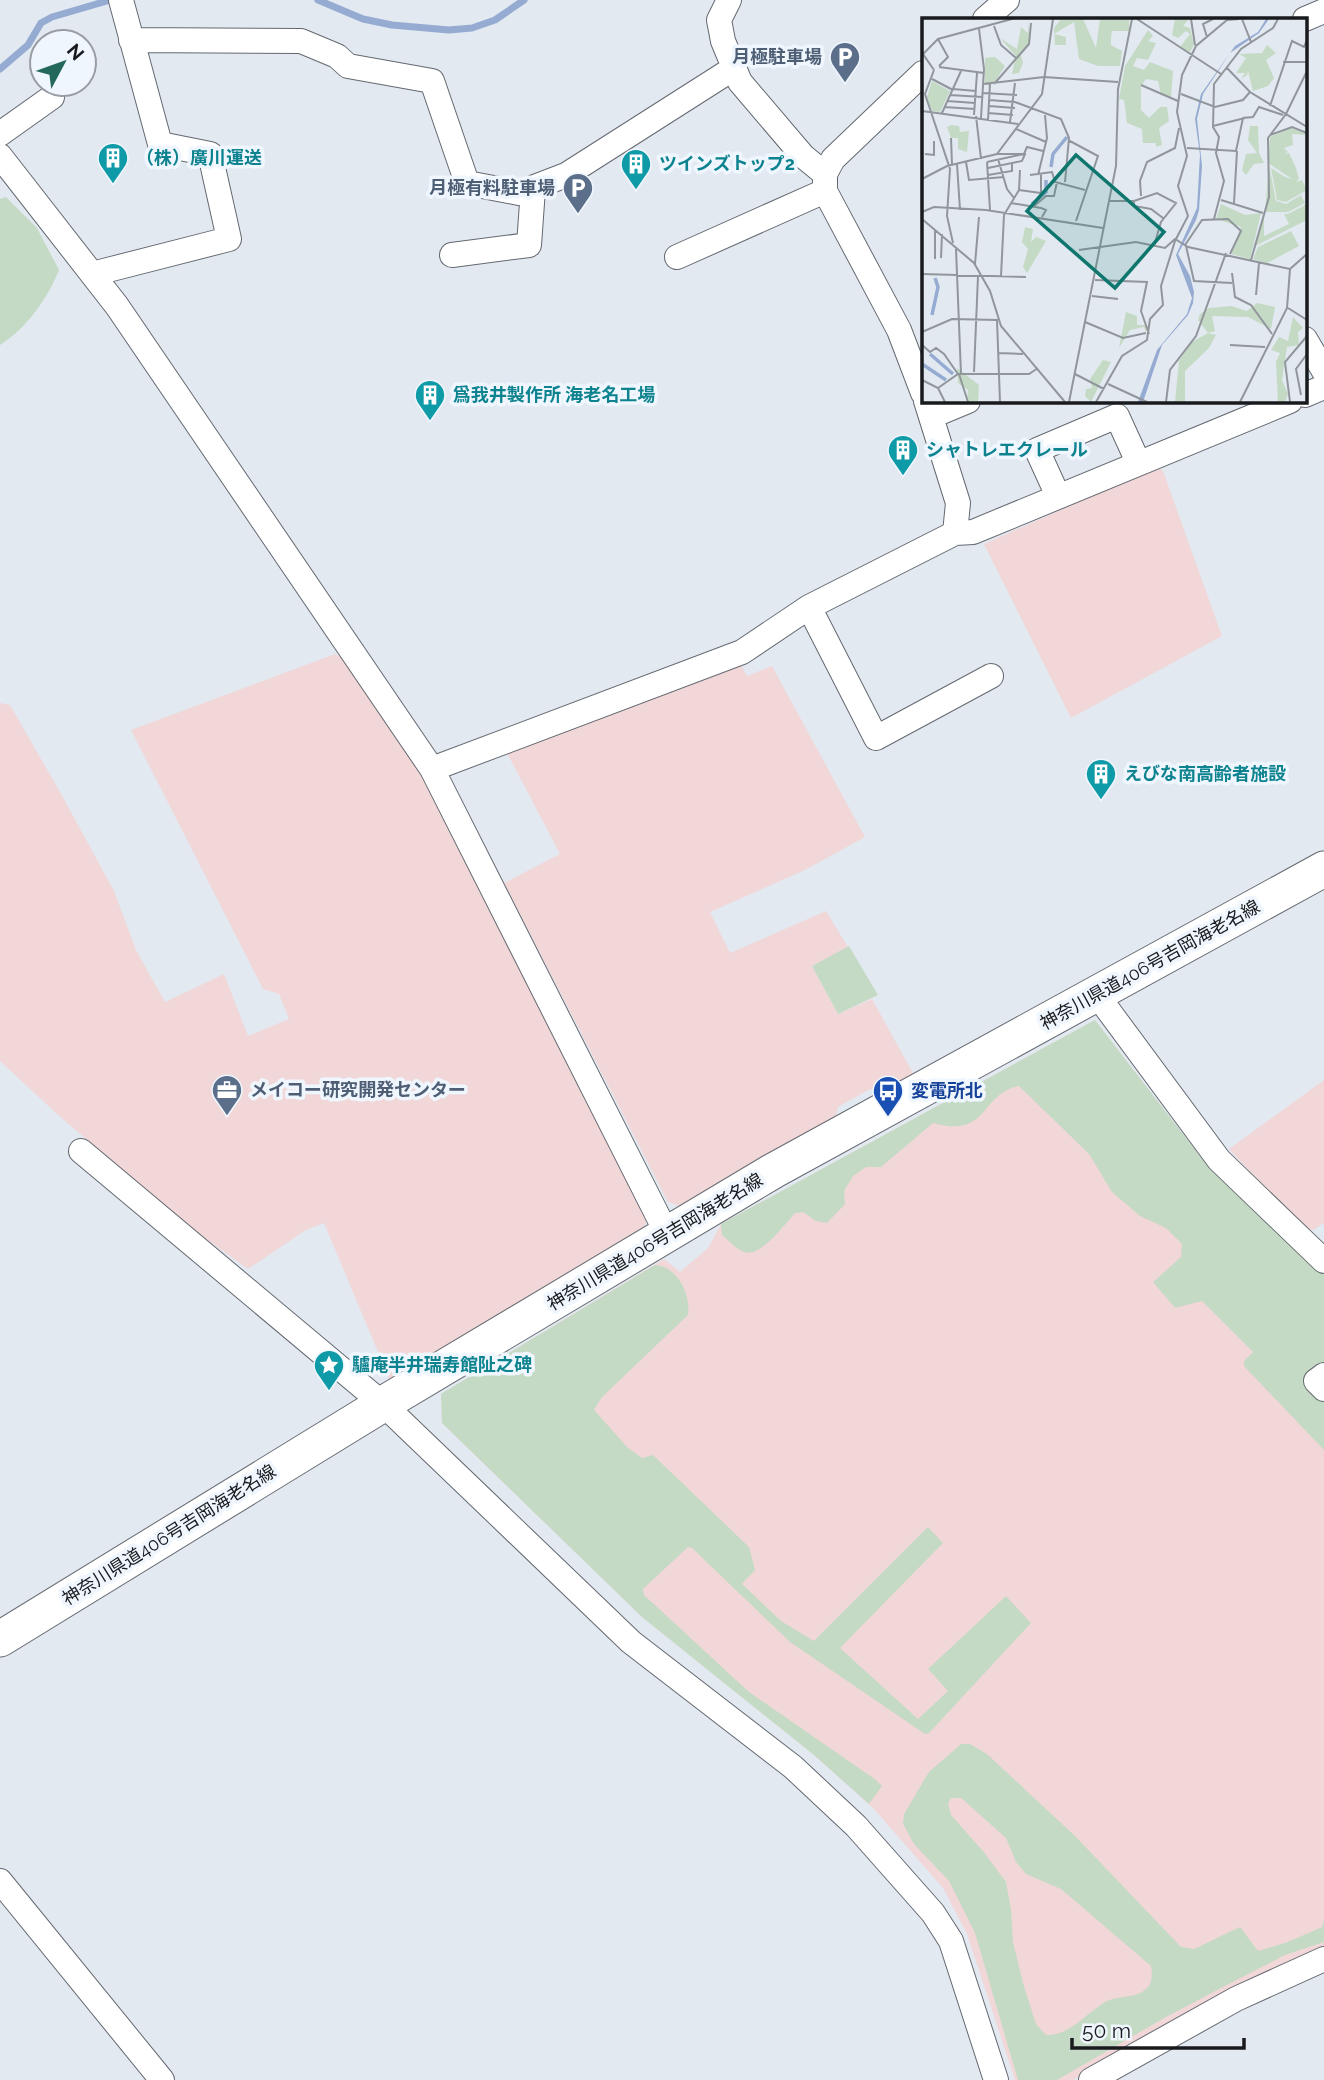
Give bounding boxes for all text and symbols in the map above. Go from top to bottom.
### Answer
inset map [922,18,1306,402]
north arrow [28,28,98,98]
text: N [63,39,89,65]
parking icon: 月極駐車場 [828,40,862,84]
place label: 月極駐車場 [732,46,822,67]
building icon: （株）廣川運送 [96,141,130,185]
place label: （株）廣川運送 [136,147,262,168]
building icon: ツインズトップ2 [619,147,653,191]
place label: ツインズトップ2 [659,153,795,174]
parking icon: 月極有料駐車場 [561,171,595,215]
place label: 月極有料駐車場 [429,177,555,198]
building icon: 爲我井製作所 海老名工場 [413,378,447,422]
place label: 爲我井製作所 海老名工場 [453,384,655,405]
building icon: シャトレエクレール [886,433,920,477]
place label: シャトレエクレール [926,439,1088,460]
building icon: えびな南高齢者施設 [1084,757,1118,801]
place label: えびな南高齢者施設 [1124,763,1286,784]
street label: 神奈川県道406号吉岡海老名線 [1036,895,1263,1034]
office icon: メイコー研究開発センター [210,1073,244,1117]
bus stop icon: 変電所北 [871,1074,905,1118]
place label: メイコー研究開発センター [250,1079,466,1100]
place label: 変電所北 [911,1080,983,1101]
street label: 神奈川県道406号吉岡海老名線 [543,1169,766,1314]
place icon: 驢庵半井瑞寿館阯之碑 [312,1348,346,1392]
place label: 驢庵半井瑞寿館阯之碑 [352,1354,532,1375]
street label: 神奈川県道406号吉岡海老名線 [58,1460,279,1609]
scale bar [1072,2007,1244,2050]
text: 50 m [1082,2018,1131,2043]

